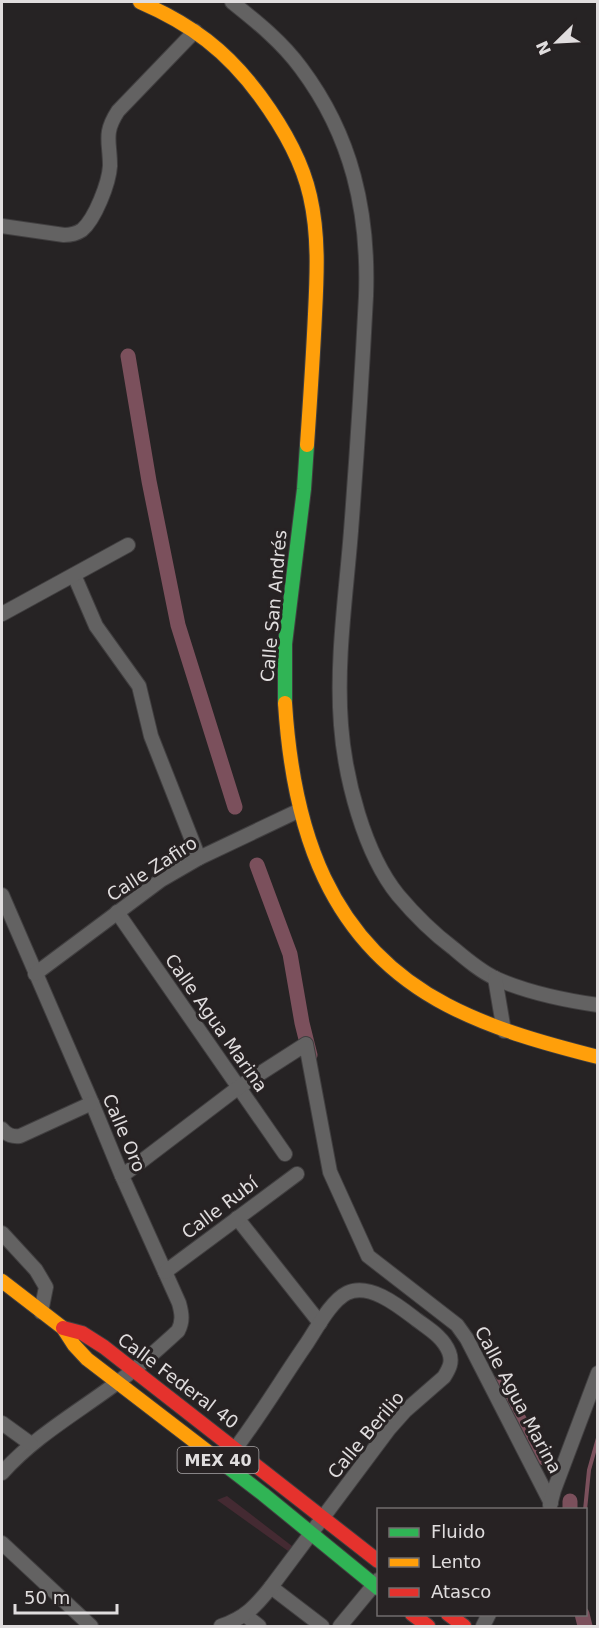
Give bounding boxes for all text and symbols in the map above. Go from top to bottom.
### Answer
north arrow [527,12,587,72]
text: N [532,38,555,58]
street label: Calle San Andrés [256,529,291,683]
street label: Calle Zafiro [103,832,201,905]
street label: Calle Agua Marina [161,950,272,1096]
street label: Calle Oro [99,1091,150,1175]
street label: Calle Rubí [177,1172,263,1243]
street label: Calle Agua Marina [471,1323,566,1477]
street label: Calle Federal 40 [114,1328,243,1433]
street label: Calle Berilio [323,1387,408,1483]
road number: MEX 40 [178,1447,258,1473]
legend [377,1508,587,1616]
text: Fluido [431,1521,485,1542]
text: Lento [431,1551,481,1572]
scale bar [15,1577,117,1615]
text: Atasco [431,1581,491,1602]
text: 50 m [24,1587,70,1608]

